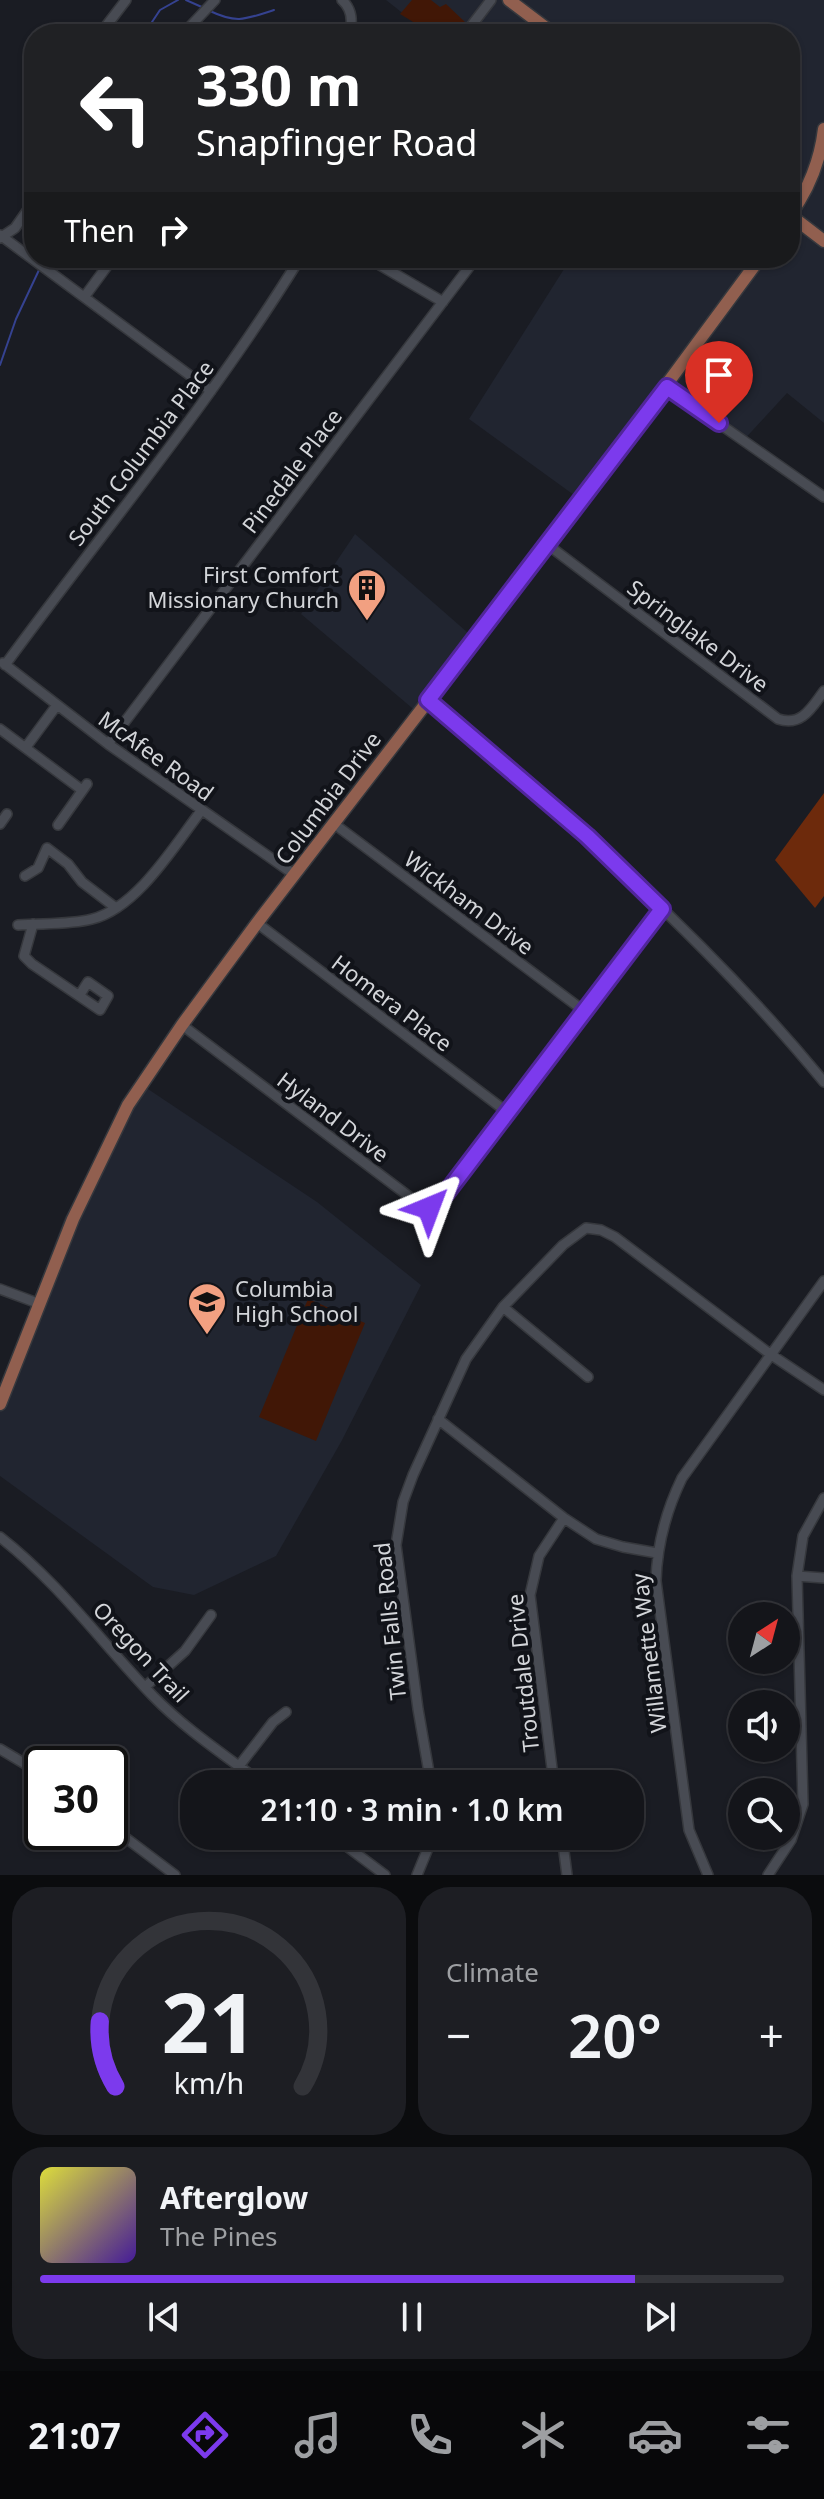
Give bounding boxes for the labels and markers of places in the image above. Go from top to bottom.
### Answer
pin [685,341,753,423]
place label: First Comfort Missionary Church [147,559,339,614]
building icon: First Comfort Missionary Church [346,567,388,622]
place label: Columbia High School [235,1273,358,1328]
school or university icon: Columbia High School [186,1281,228,1336]

